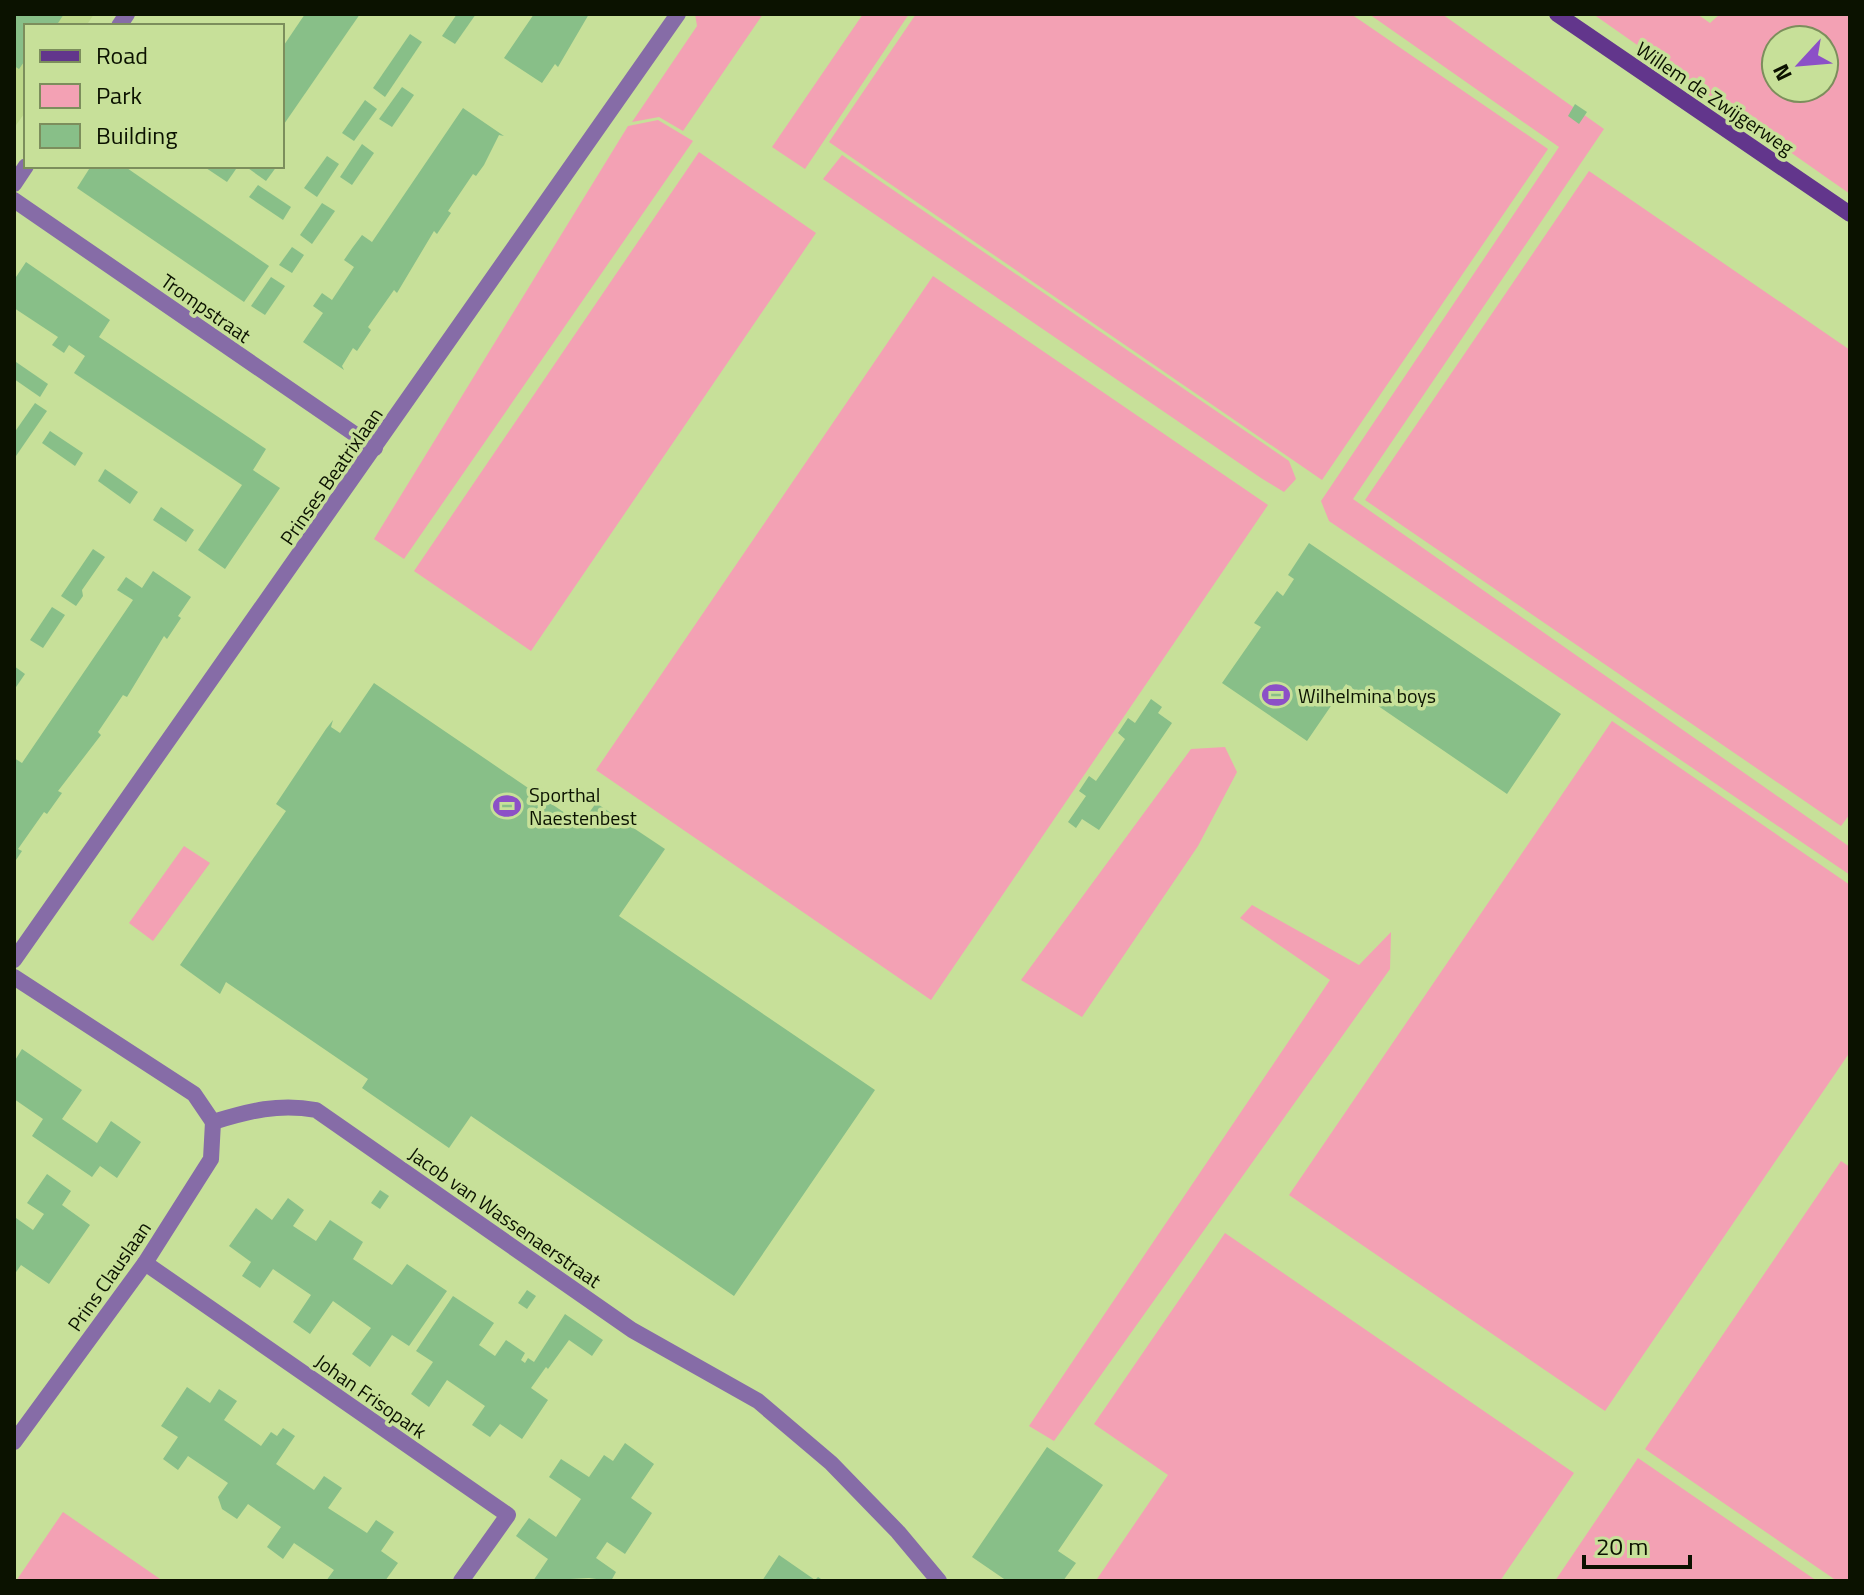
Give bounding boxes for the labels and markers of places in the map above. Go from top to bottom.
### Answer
sports icon: Wilhelmina boys [1261,680,1291,710]
place label: Wilhelmina boys [1298,680,1436,711]
place label: Sporthal Naestenbest [529,779,637,833]
sports icon: Sporthal Naestenbest [492,791,522,821]

